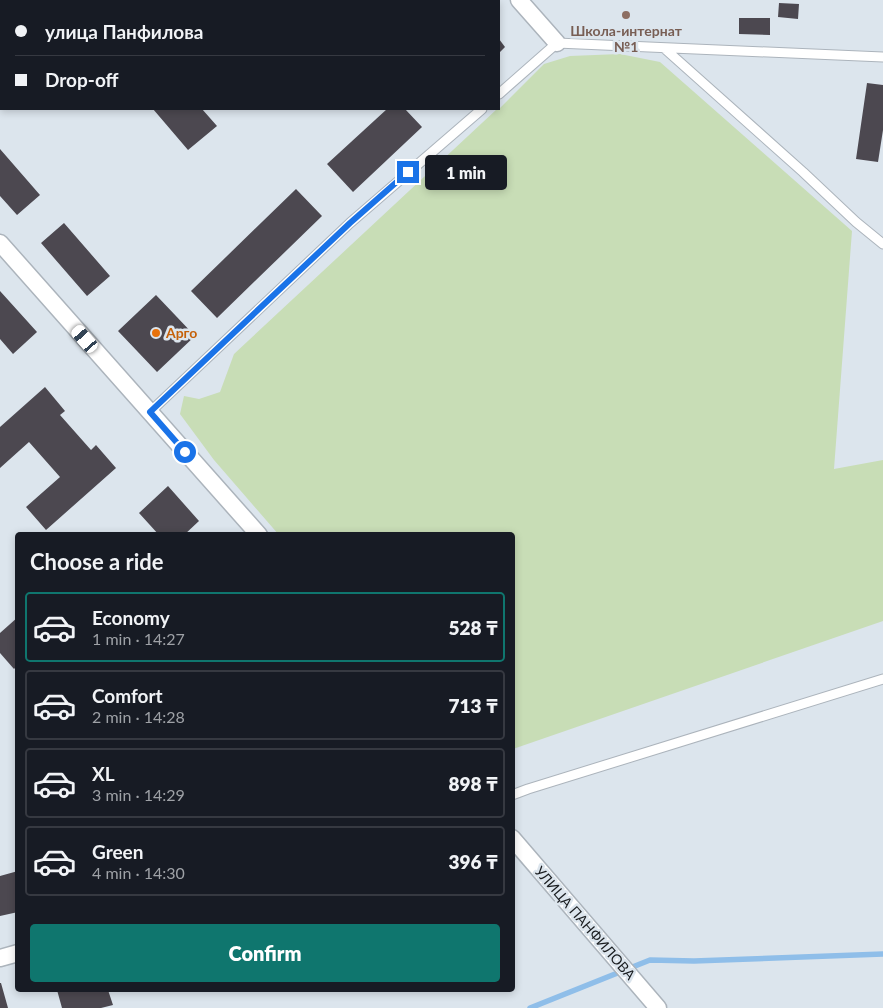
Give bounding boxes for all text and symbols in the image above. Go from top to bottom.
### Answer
marker: Школа-интернат №1 [620,9,632,21]
text: улица Панфилова [45,20,203,43]
place label: Школа-интернат №1 [570,22,683,55]
text: Drop-off [45,68,119,91]
callout: 1 min [426,154,508,190]
route end [397,161,419,183]
text: 1 min [446,163,486,182]
car [69,323,100,355]
place label: Арго [165,324,197,341]
marker: Арго [150,327,162,339]
route start [174,441,196,463]
text: Choose a ride [30,548,164,575]
icon: car [32,605,77,650]
text: Economy [92,606,170,629]
text: 528 ₸ [449,616,498,639]
text: 1 min · 14:27 [92,629,185,648]
icon: car [32,683,77,728]
text: Comfort [92,684,163,707]
text: 713 ₸ [449,694,498,717]
text: 2 min · 14:28 [92,707,185,726]
icon: car [32,761,77,806]
text: XL [92,762,115,785]
text: 898 ₸ [449,772,498,795]
text: 3 min · 14:29 [92,785,185,804]
icon: car [32,839,77,884]
text: Green [92,840,143,863]
text: 396 ₸ [449,850,498,873]
text: 4 min · 14:30 [92,863,185,882]
street label: УЛИЦА ПАНФИЛОВА [532,863,640,983]
button: Confirm [30,924,500,982]

